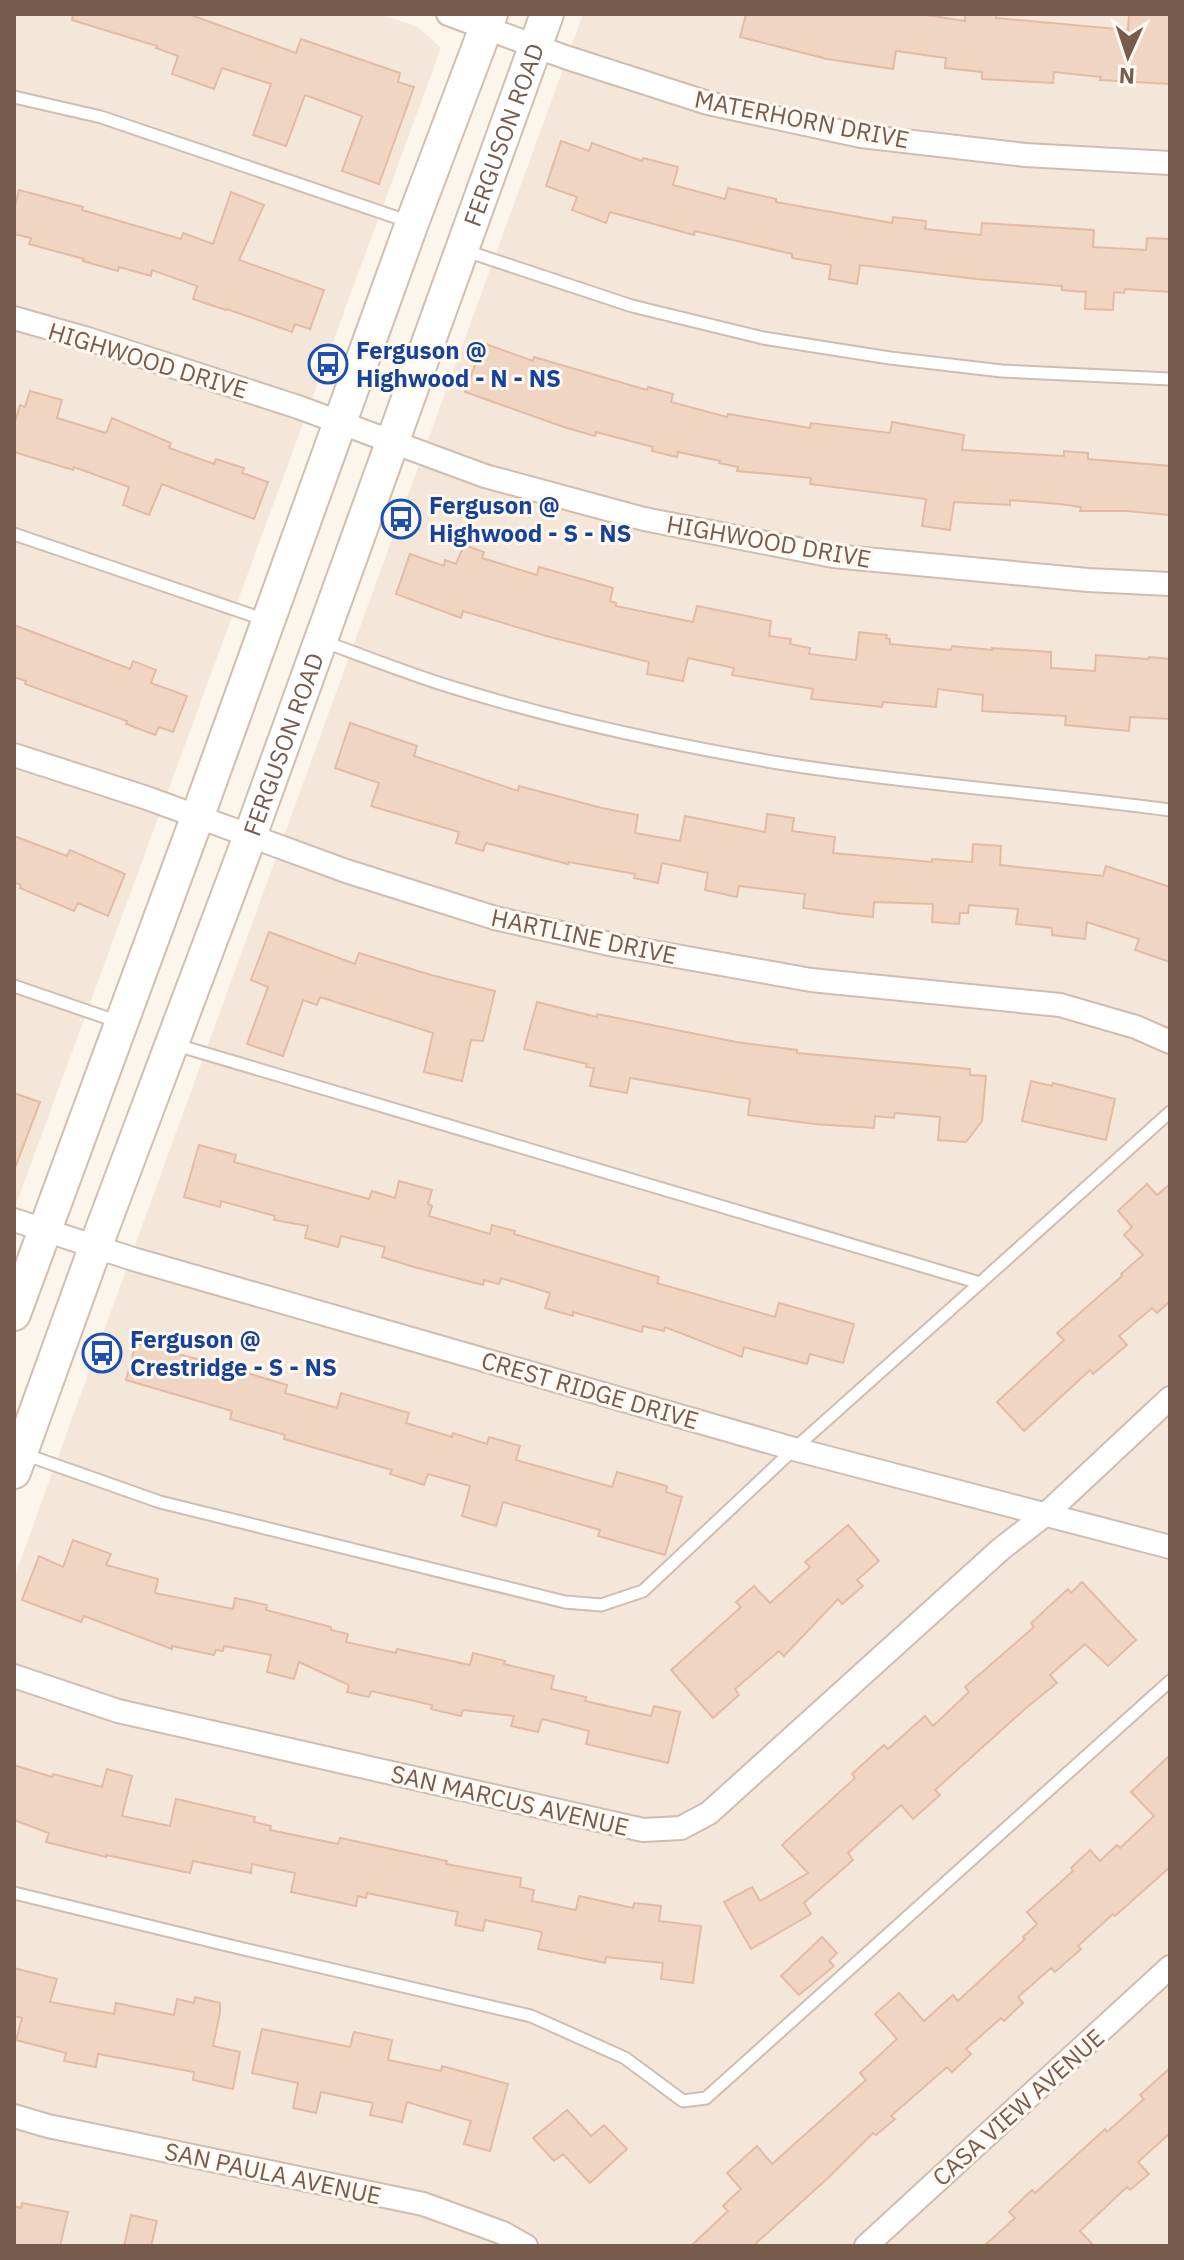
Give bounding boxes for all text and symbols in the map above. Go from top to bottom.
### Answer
north arrow [1088,16,1168,96]
street label: FERGUSON ROAD [456,39,551,231]
text: N [1118,62,1136,91]
street label: MATERHORN DRIVE [692,82,912,156]
street label: HIGHWOOD DRIVE [44,314,252,406]
place label: Ferguson @ Highwood - N - NS [356,334,561,394]
bus stop icon: Ferguson @ Highwood - N - NS [307,343,349,385]
place label: Ferguson @ Highwood - S - NS [429,489,632,549]
bus stop icon: Ferguson @ Highwood - S - NS [380,498,422,540]
street label: HIGHWOOD DRIVE [664,507,874,575]
street label: FERGUSON ROAD [235,648,331,840]
street label: HARTLINE DRIVE [488,901,680,971]
place label: Ferguson @ Crestridge - S - NS [130,1323,337,1383]
bus stop icon: Ferguson @ Crestridge - S - NS [81,1332,123,1374]
street label: CREST RIDGE DRIVE [478,1344,702,1436]
street label: SAN MARCUS AVENUE [388,1757,632,1843]
street label: CASA VIEW AVENUE [925,2021,1111,2193]
street label: SAN PAULA AVENUE [162,2134,384,2212]

